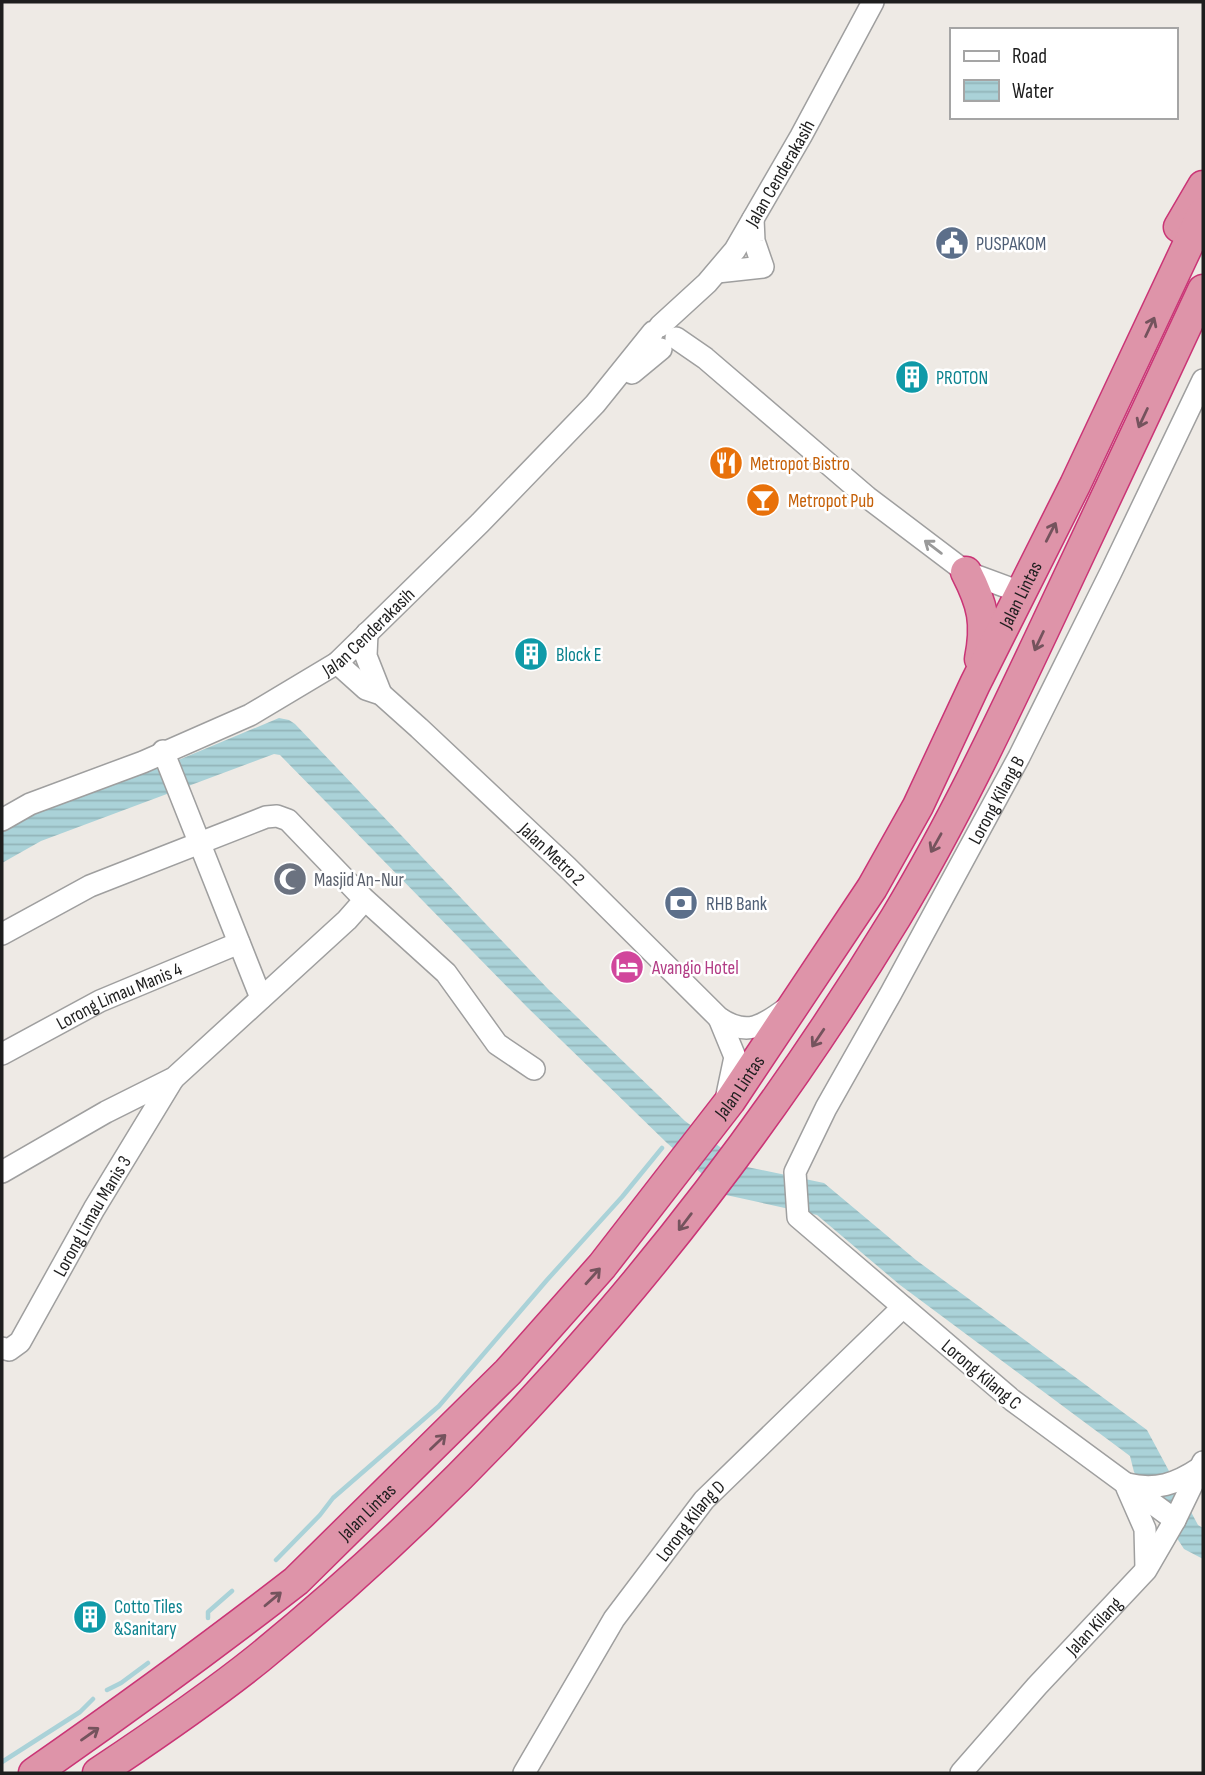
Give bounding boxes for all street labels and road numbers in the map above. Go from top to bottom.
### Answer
street label: Jalan Cenderakasih [741,116,820,232]
street label: Jalan Lintas [994,558,1048,633]
street label: Jalan Cenderakasih [318,583,420,683]
street label: Lorong Kilang B [964,753,1030,849]
street label: Jalan Metro 2 [513,817,589,891]
street label: Lorong Limau Manis 4 [53,958,186,1035]
street label: Jalan Lintas [710,1051,770,1125]
street label: Lorong Limau Manis 3 [49,1152,137,1281]
street label: Lorong Kilang C [936,1335,1026,1415]
street label: Lorong Kilang D [652,1476,730,1566]
street label: Jalan Lintas [333,1479,401,1547]
street label: Jalan Kilang [1061,1592,1128,1662]

